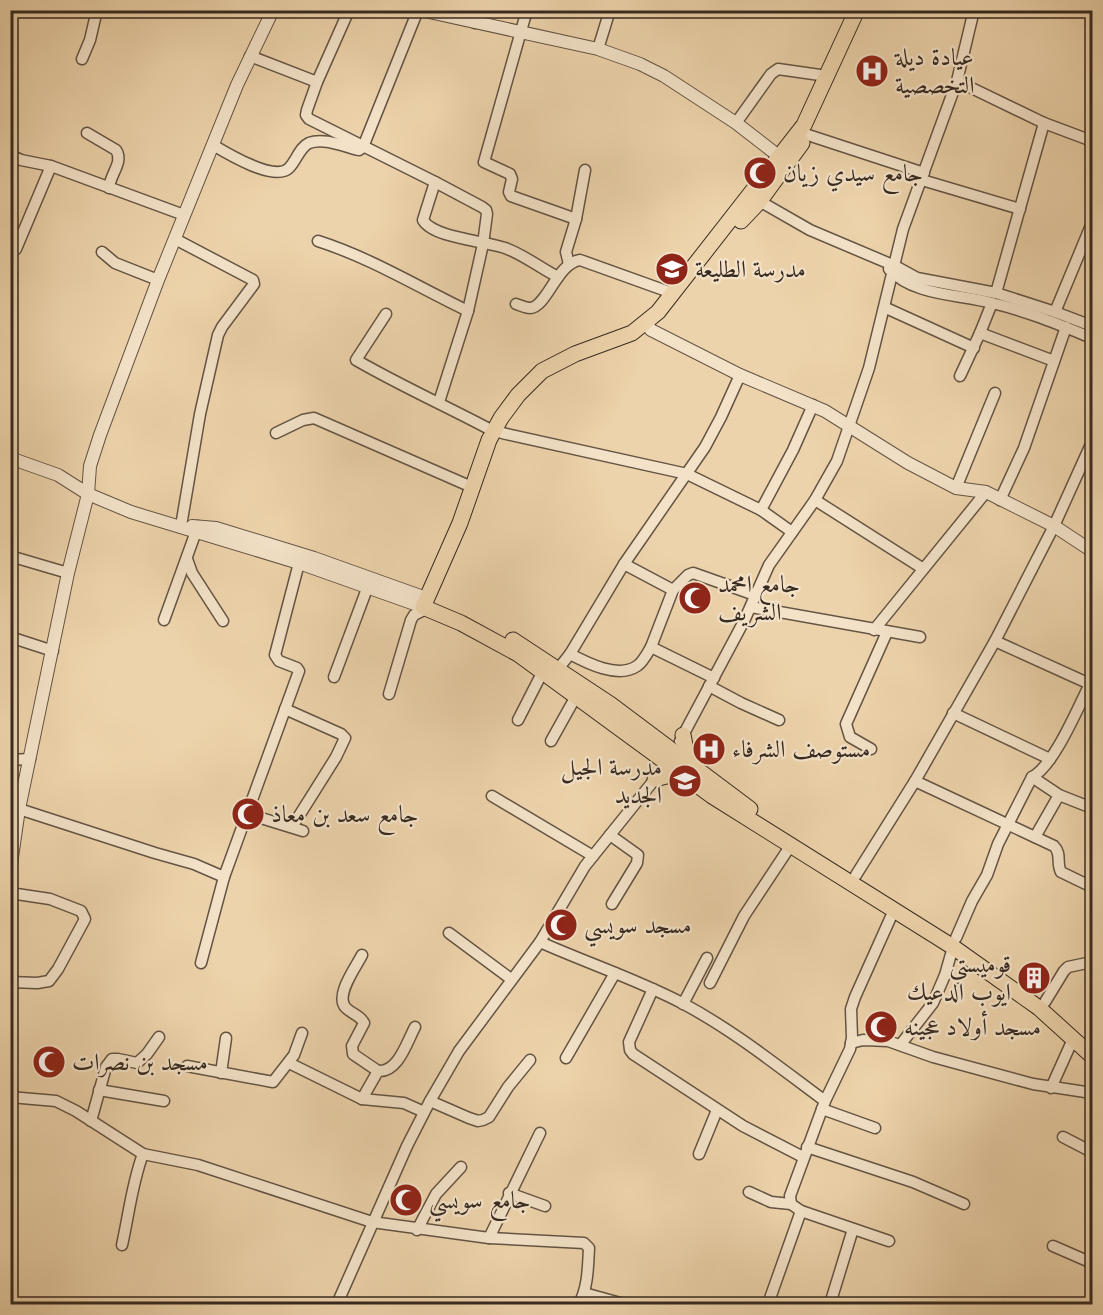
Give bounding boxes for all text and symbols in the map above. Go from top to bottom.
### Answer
place label: عيادة ديلة التخصصية [894,47,975,99]
hospital icon: عيادة ديلة التخصصية [854,53,890,89]
mosque icon: جامع سيدي زيان [742,155,778,191]
place label: جامع سيدي زيان [783,163,923,195]
school or university icon: مدرسة الطليعة [654,251,690,287]
place label: مدرسة الطليعة [695,259,806,283]
place label: جامع امحمد الشريف [718,574,800,628]
mosque icon: جامع امحمد الشريف [677,580,713,616]
hospital icon: مستوصف الشرفاء [691,731,727,767]
place label: مستوصف الشرفاء [732,739,870,765]
place label: مدرسة الجيل الجديد [561,757,662,809]
school or university icon: مدرسة الجيل الجديد [667,763,703,799]
mosque icon: جامع سعد بن معاذ [230,796,266,832]
place label: جامع سعد بن معاذ [271,804,418,836]
mosque icon: مسجد سويسي [543,907,579,943]
place label: مسجد سويسي [584,915,691,947]
place label: قوميستي ايوب الدعيك [907,954,1011,1007]
building icon: قوميستي ايوب الدعيك [1016,960,1052,996]
mosque icon: مسجد أولاد عجينه [863,1009,899,1045]
place label: مسجد أولاد عجينه [904,1010,1041,1041]
mosque icon: مسجد بن نصرات [31,1044,67,1080]
place label: مسجد بن نصرات [72,1052,208,1078]
mosque icon: جامع سويسي [388,1182,424,1218]
place label: جامع سويسي [429,1190,531,1222]

